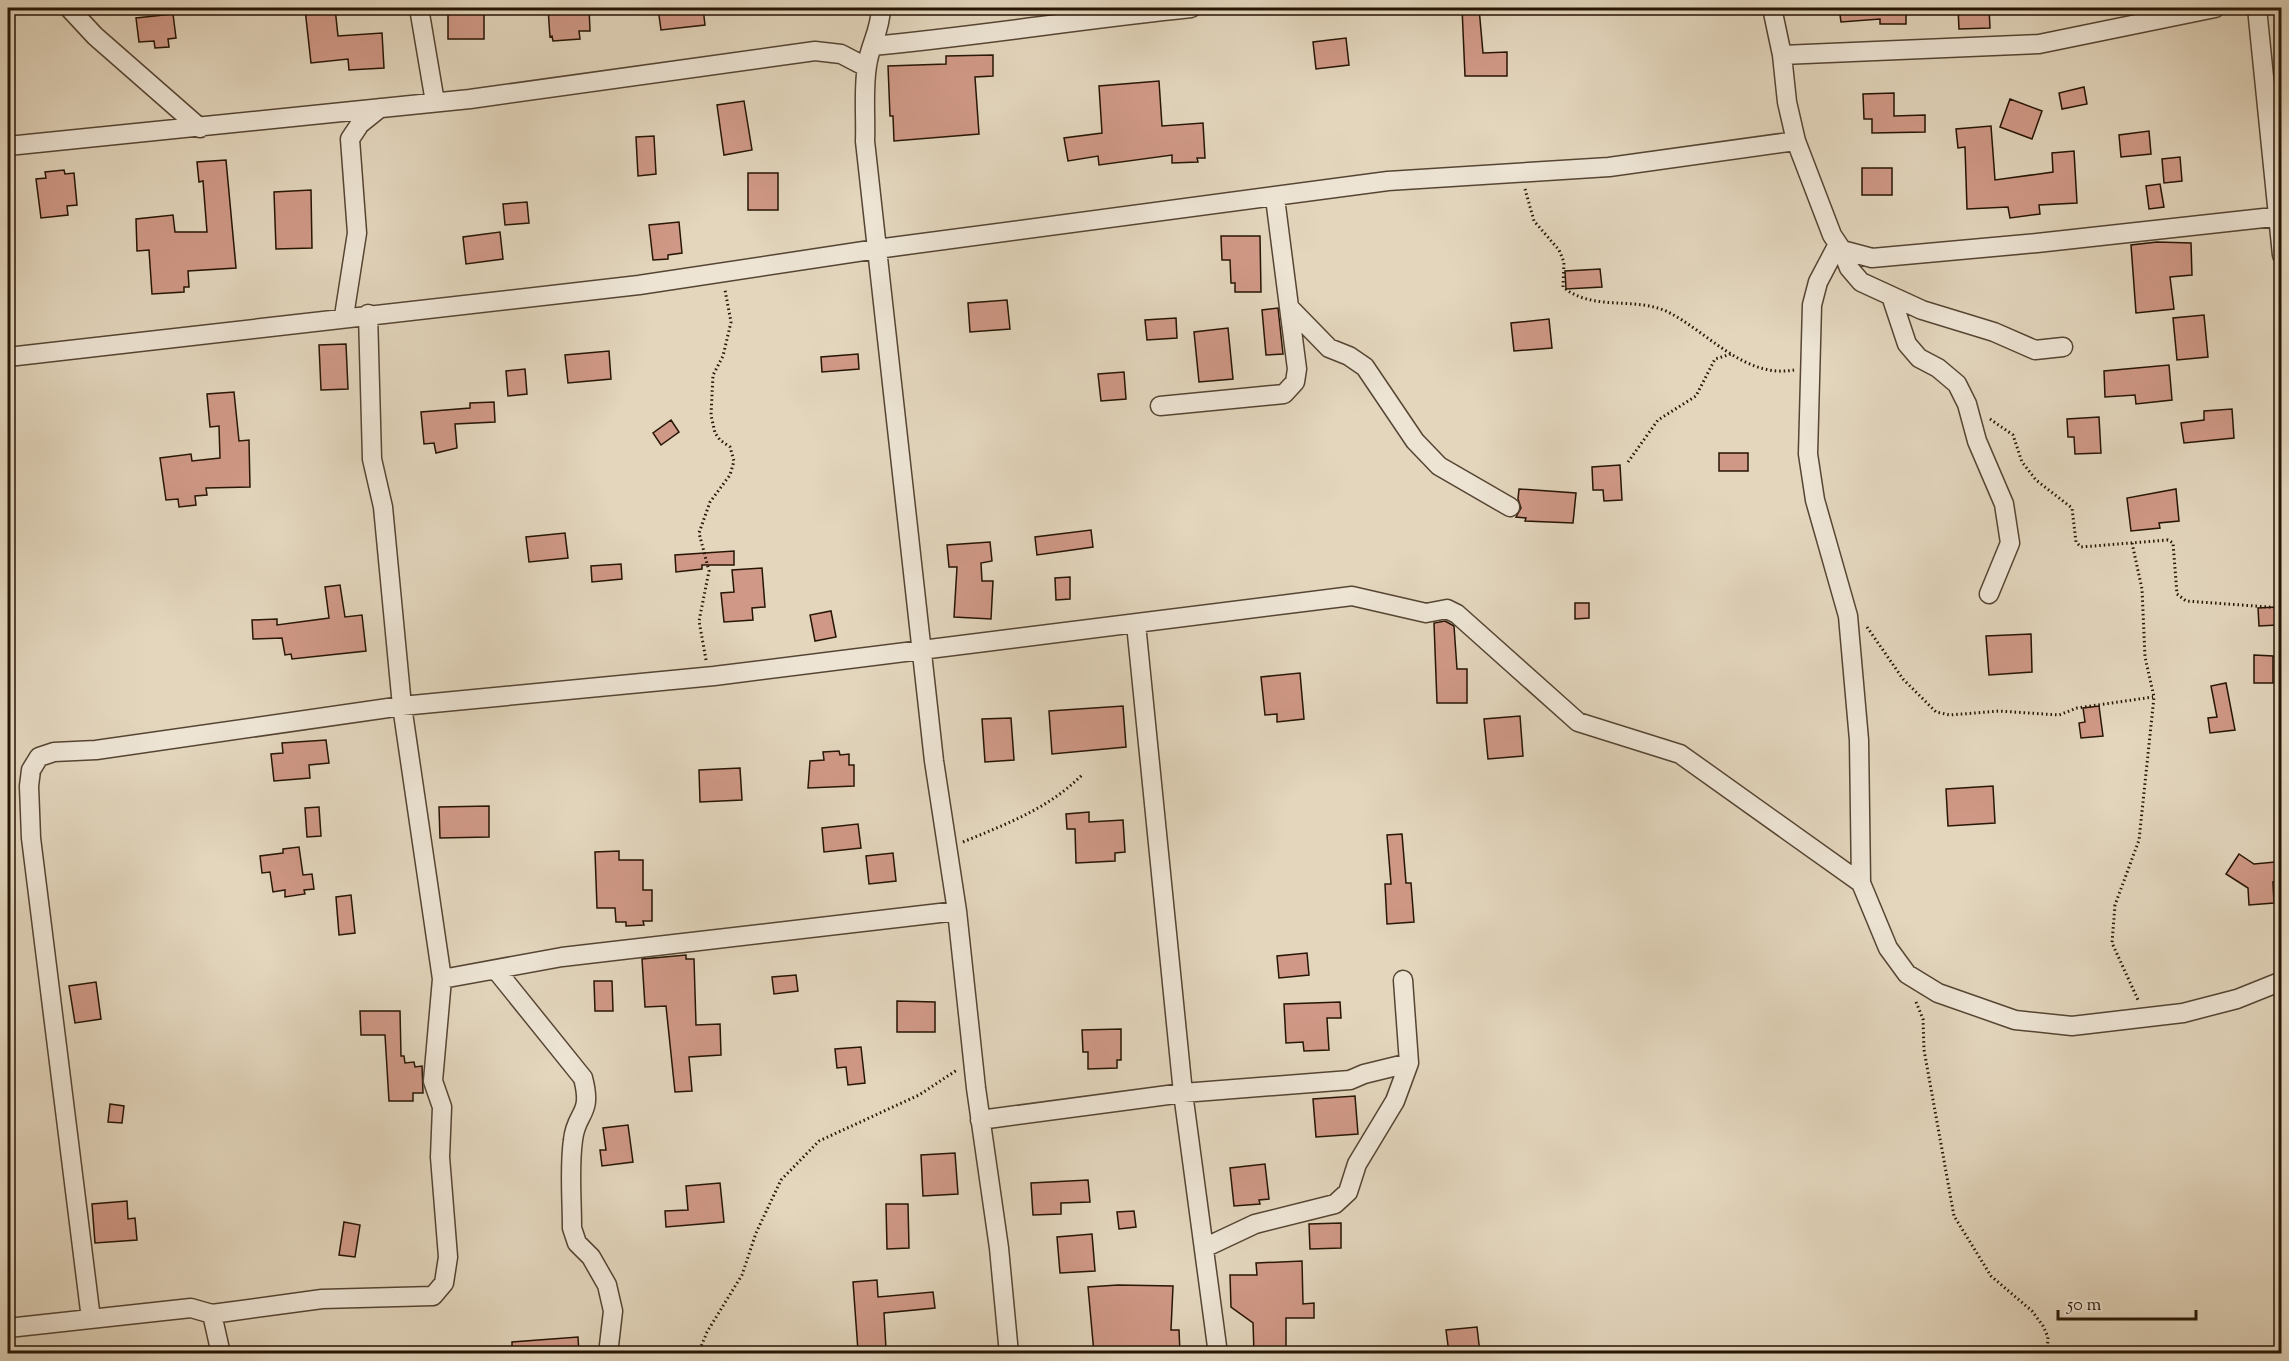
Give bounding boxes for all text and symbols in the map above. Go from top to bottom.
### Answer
scale bar [2058,1283,2196,1321]
text: 50 m [2066,1293,2102,1319]

